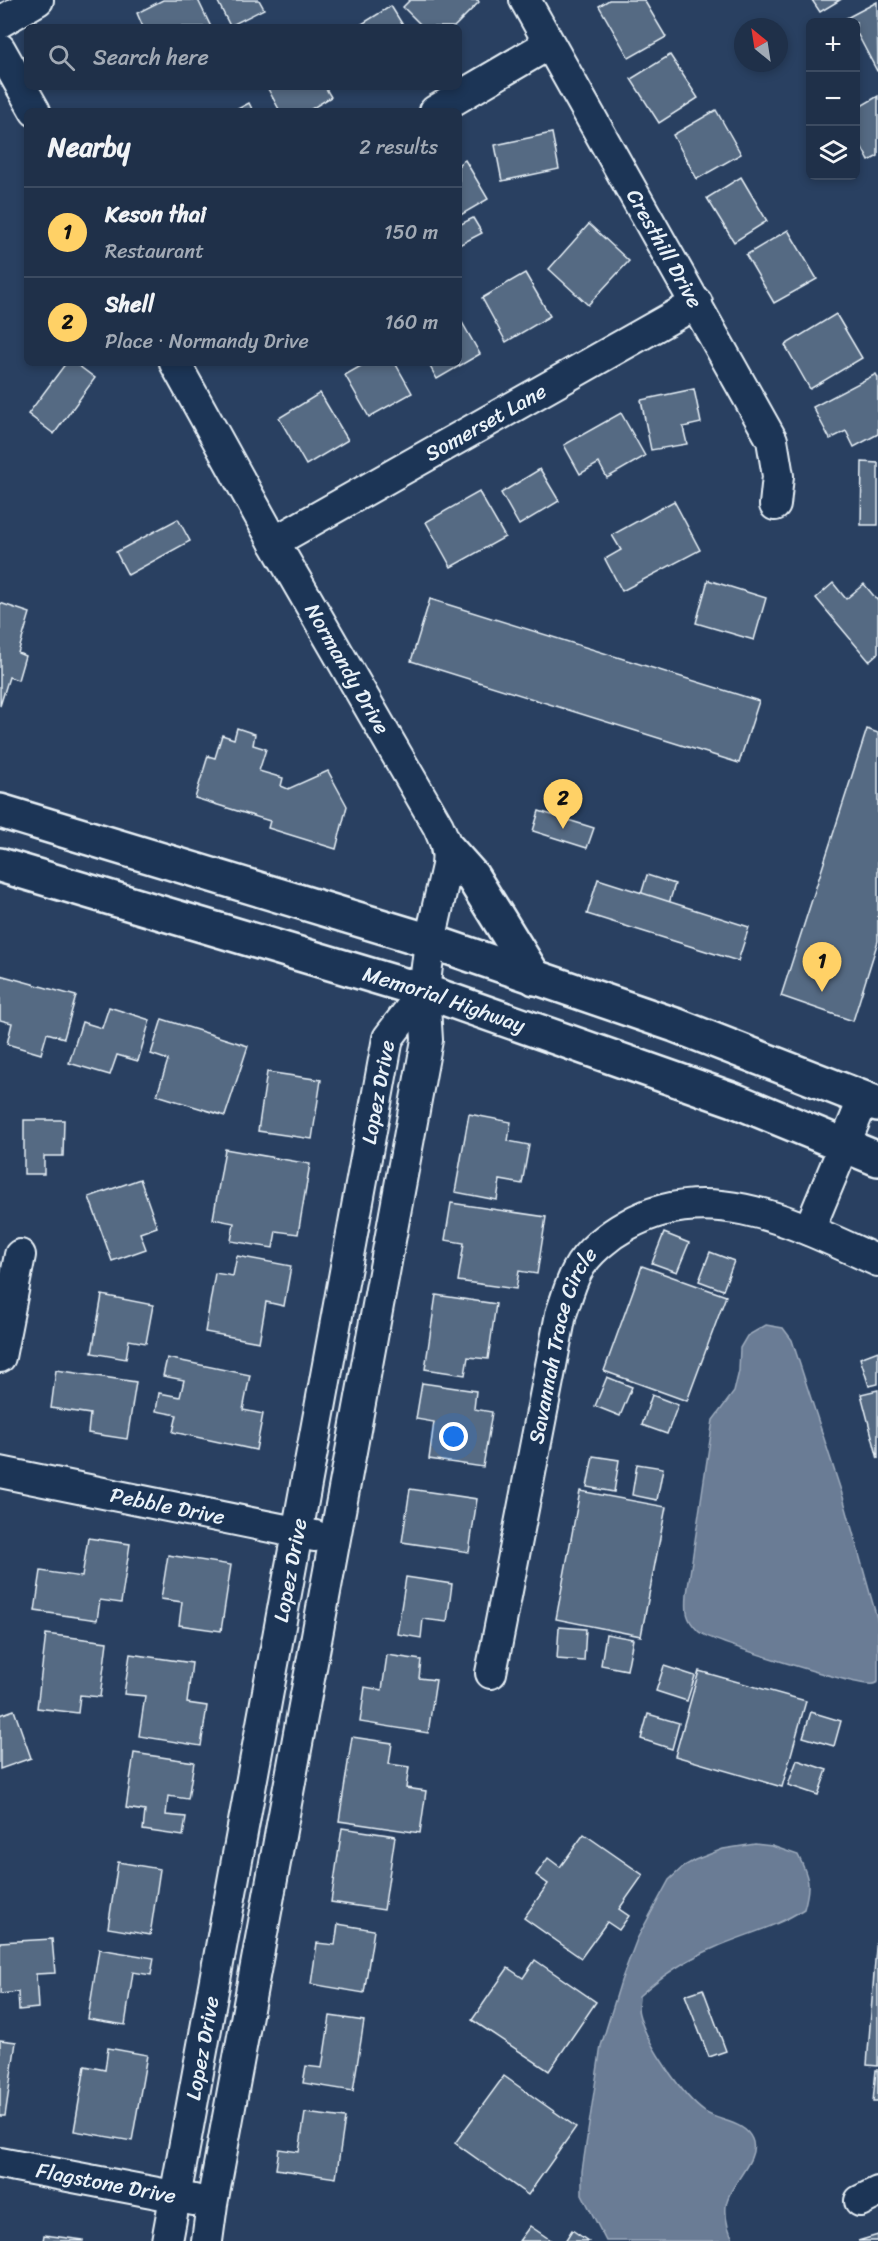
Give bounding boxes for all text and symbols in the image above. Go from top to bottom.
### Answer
north arrow [734,18,788,72]
map controls [806,18,860,180]
button: + [806,18,860,72]
search box [24,24,462,90]
text: Search here [93,38,209,77]
icon: search [45,41,78,74]
button: − [806,72,860,126]
text: Nearby [48,124,130,170]
button: layers [806,126,860,180]
text: 2 results [359,130,438,165]
street label: Cresthill Drive [616,181,714,316]
text: Keson thai [105,195,206,234]
text: 1 [63,215,72,250]
text: 150 m [384,215,438,250]
text: Restaurant [105,234,204,269]
text: Shell [105,285,154,324]
text: 2 [62,305,73,340]
text: 160 m [385,305,438,340]
text: Place · Normandy Drive [105,324,309,359]
street label: Somerset Lane [417,373,554,472]
street label: Normandy Drive [294,596,401,742]
pin: 2 [544,780,582,829]
pin: 1 [802,942,842,992]
street label: Memorial Highway [358,955,531,1044]
street label: Lopez Drive [350,1037,406,1147]
street label: Savannah Trace Circle [517,1237,607,1447]
your location [439,1422,468,1451]
street label: Pebble Drive [107,1476,228,1536]
street label: Lopez Drive [262,1515,318,1625]
street label: Lopez Drive [174,1993,231,2103]
street label: Flagstone Drive [33,2151,179,2215]

